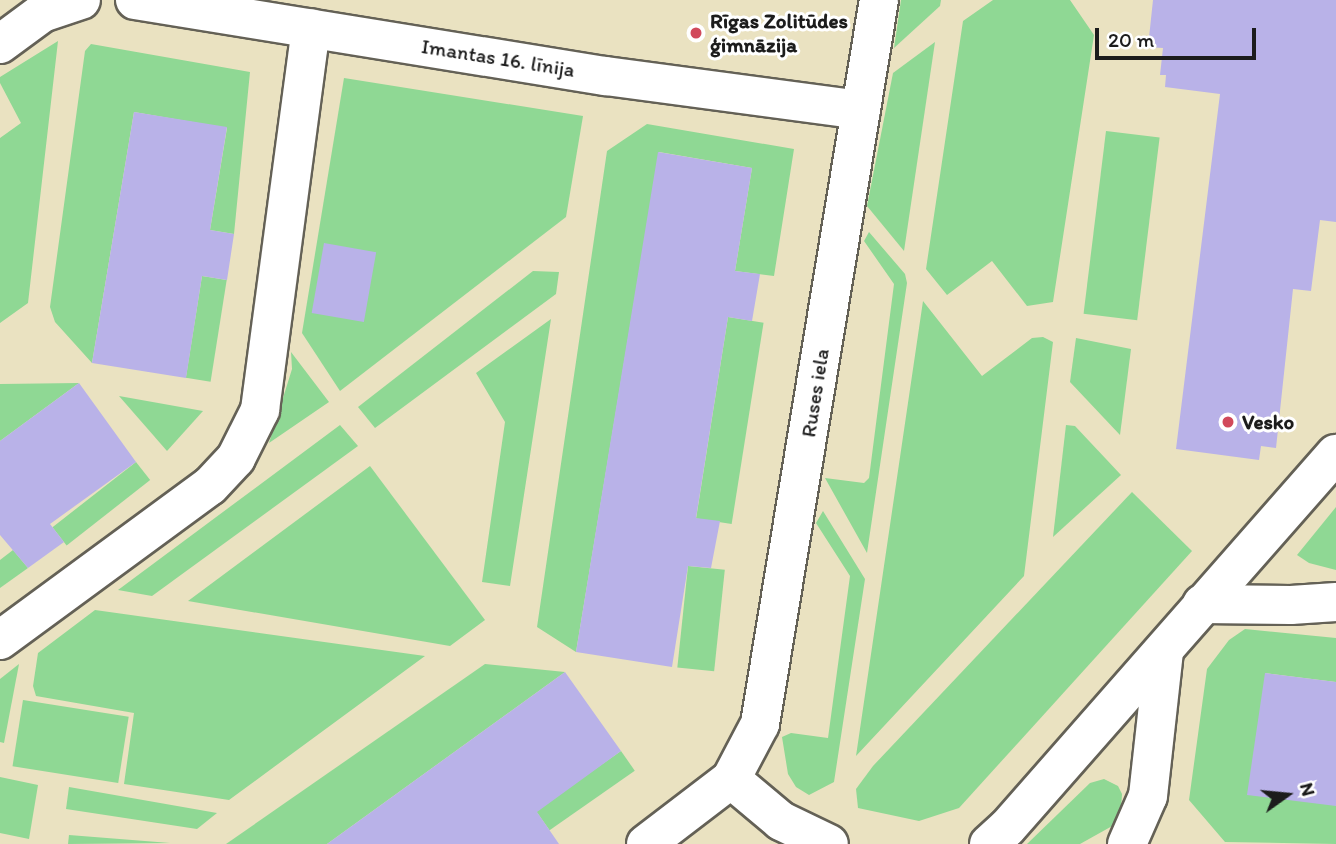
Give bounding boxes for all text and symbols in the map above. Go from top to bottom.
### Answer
place label: Rīgas Zolitūdes ģimnāzija [710,8,848,58]
scale bar [1098,14,1259,58]
marker: Rīgas Zolitūdes ģimnāzija [688,25,704,41]
text: 20 m [1108,27,1154,52]
street label: Imantas 16. līnija [420,34,576,82]
street label: Ruses iela [796,347,834,439]
place label: Vesko [1242,409,1294,435]
marker: Vesko [1220,414,1236,430]
north arrow [1252,760,1322,830]
text: N [1295,780,1321,799]

